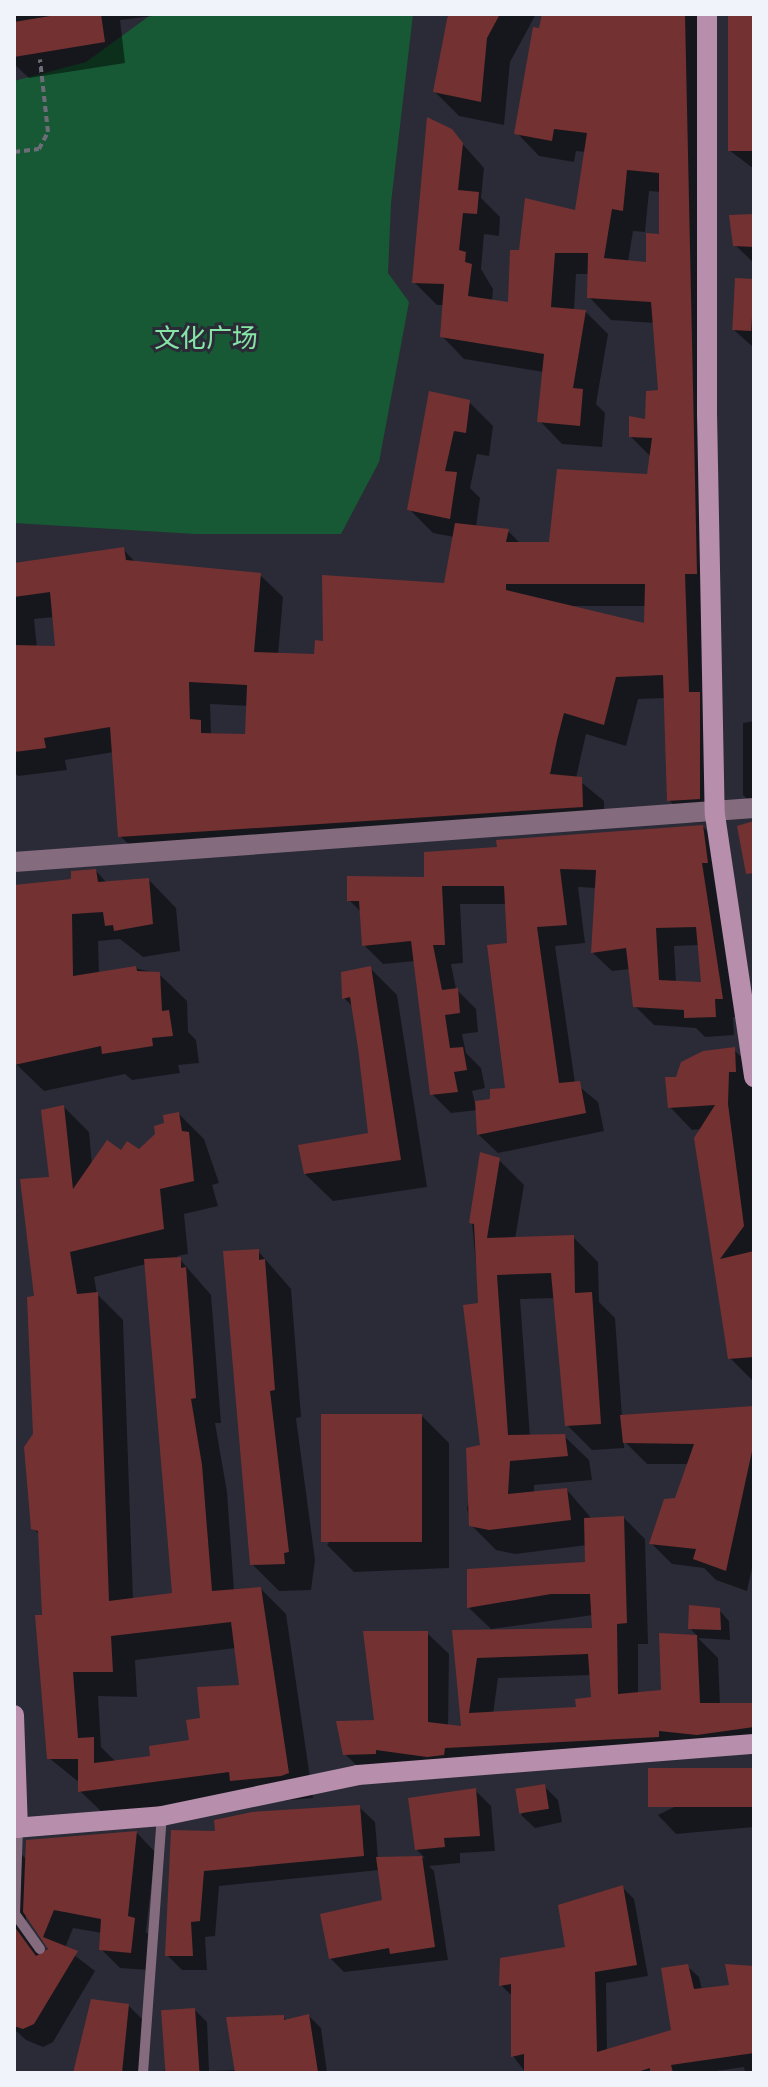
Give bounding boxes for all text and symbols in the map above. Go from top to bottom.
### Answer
park label: 文化广场 [154,322,258,354]

